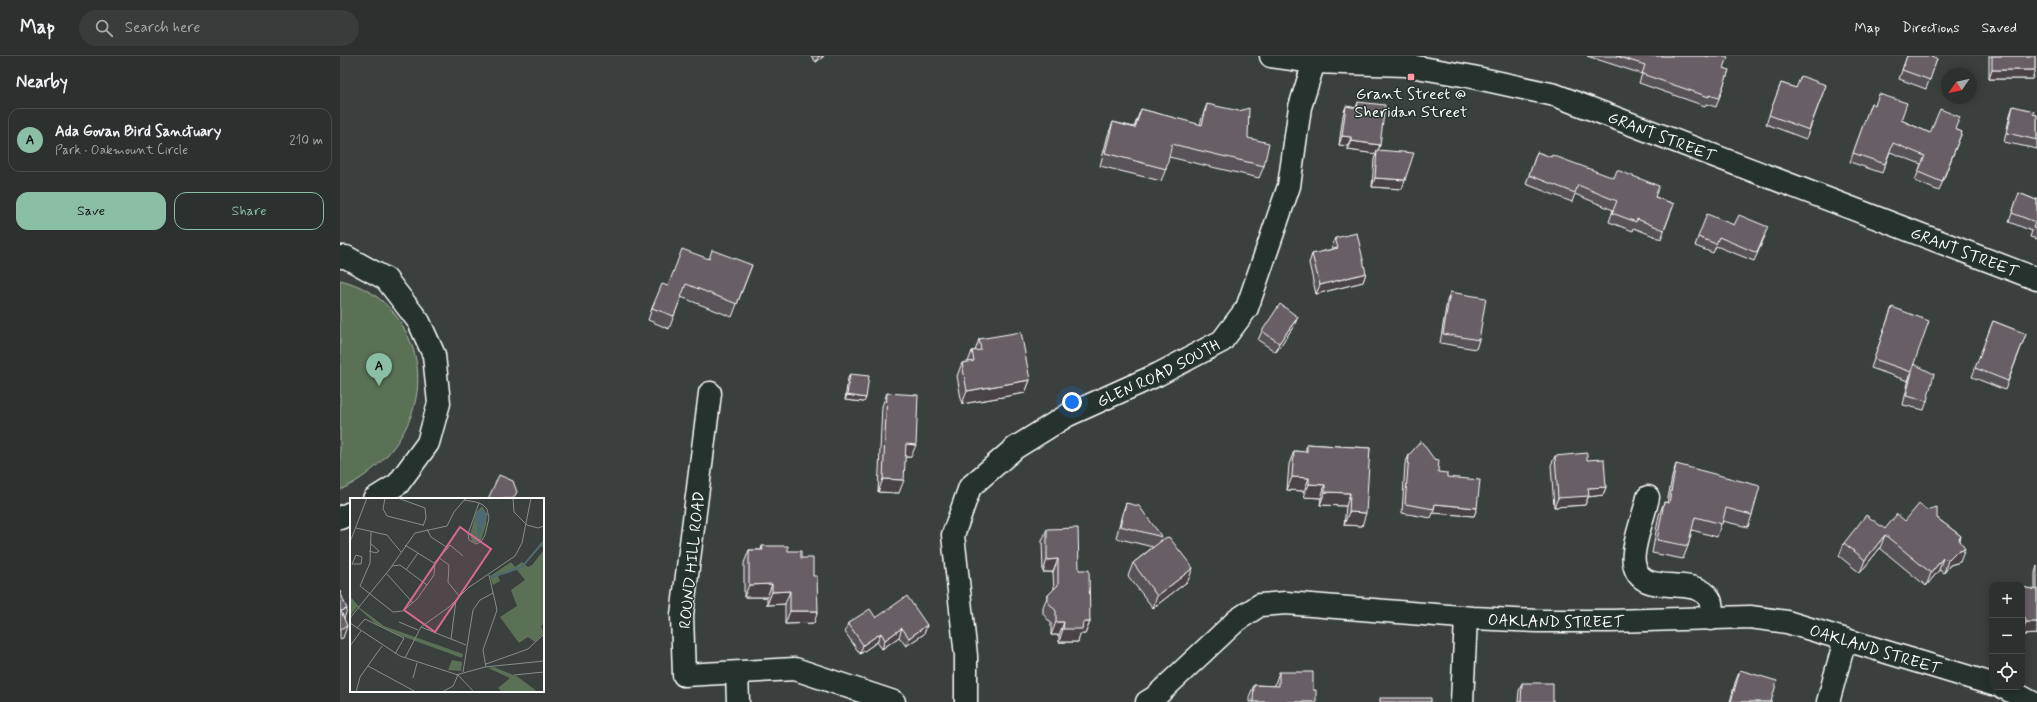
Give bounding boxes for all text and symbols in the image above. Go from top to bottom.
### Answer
search box [79,10,359,46]
text: Map [20,15,55,40]
icon: search [93,17,115,39]
text: Search here [125,18,200,38]
text: Map [1854,19,1880,37]
text: Directions [1902,19,1960,37]
text: Saved [1982,19,2017,37]
north arrow [1941,68,1977,104]
text: Nearby [16,71,68,93]
marker: Grant Street @ Sheridan Street [1406,72,1416,82]
place label: Grant Street @ Sheridan Street [1354,84,1468,123]
street label: GRANT STREET [1605,107,1719,168]
text: Ada Govan Bird Sanctuary [55,122,221,142]
text: A [26,132,34,149]
text: 210 m [289,132,323,149]
text: Park · Oakmount Circle [55,142,188,159]
button: Save [16,192,166,230]
button: Share [174,192,324,230]
street label: GRANT STREET [1907,223,2022,283]
street label: GLEN ROAD SOUTH [1094,335,1224,413]
pin: A [366,353,392,386]
your location [1062,392,1082,412]
street label: ROUND HILL ROAD [675,490,710,630]
inset map [350,498,544,692]
map controls [1989,582,2025,690]
button: + [1989,582,2025,618]
street label: OAKLAND STREET [1487,610,1625,633]
button: − [1989,618,2025,654]
street label: OAKLAND STREET [1807,620,1944,680]
button: locate [1989,654,2025,690]

